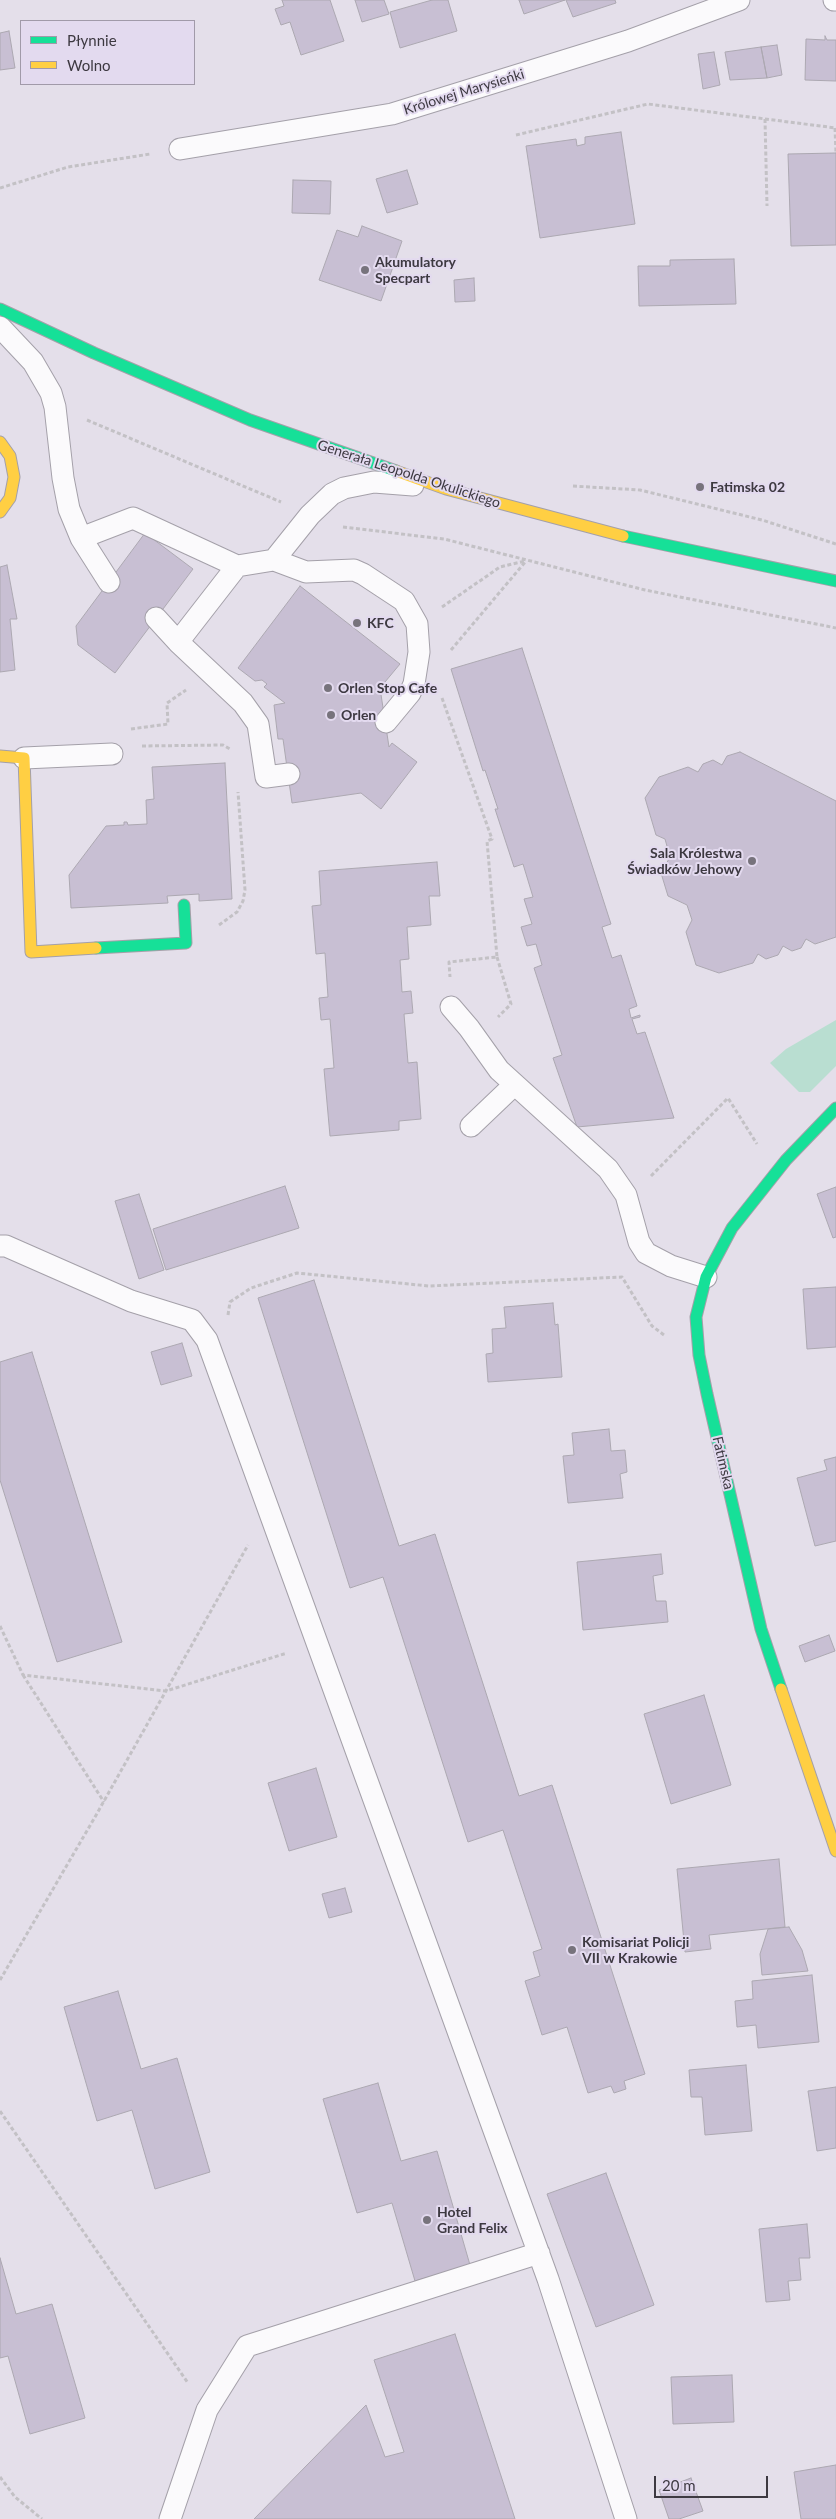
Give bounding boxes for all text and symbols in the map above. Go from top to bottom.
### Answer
legend [20,20,195,85]
text: Płynnie [67,31,117,49]
text: Wolno [67,56,111,74]
street label: Królowej Marysieńki [402,66,526,118]
place label: Akumulatory Specpart [375,254,456,286]
marker: Akumulatory Specpart [359,264,371,276]
street label: Generała Leopolda Okulickiego [315,436,503,512]
place label: Fatimska 02 [710,479,785,495]
marker: Fatimska 02 [694,481,706,493]
place label: KFC [367,615,394,631]
marker: KFC [351,617,363,629]
place label: Orlen Stop Cafe [338,680,437,696]
marker: Orlen Stop Cafe [322,682,334,694]
place label: Orlen [341,707,376,723]
marker: Orlen [325,709,337,721]
place label: Sala Królestwa Świadków Jehowy [627,845,742,878]
marker: Sala Królestwa Świadków Jehowy [746,855,758,867]
street label: Fatimska [709,1435,737,1491]
place label: Komisariat Policji VII w Krakowie [582,1934,689,1966]
marker: Komisariat Policji VII w Krakowie [566,1944,578,1956]
place label: Hotel Grand Felix [437,2204,508,2236]
marker: Hotel Grand Felix [421,2214,433,2226]
scale bar [656,2466,770,2498]
text: 20 m [662,2476,696,2494]

